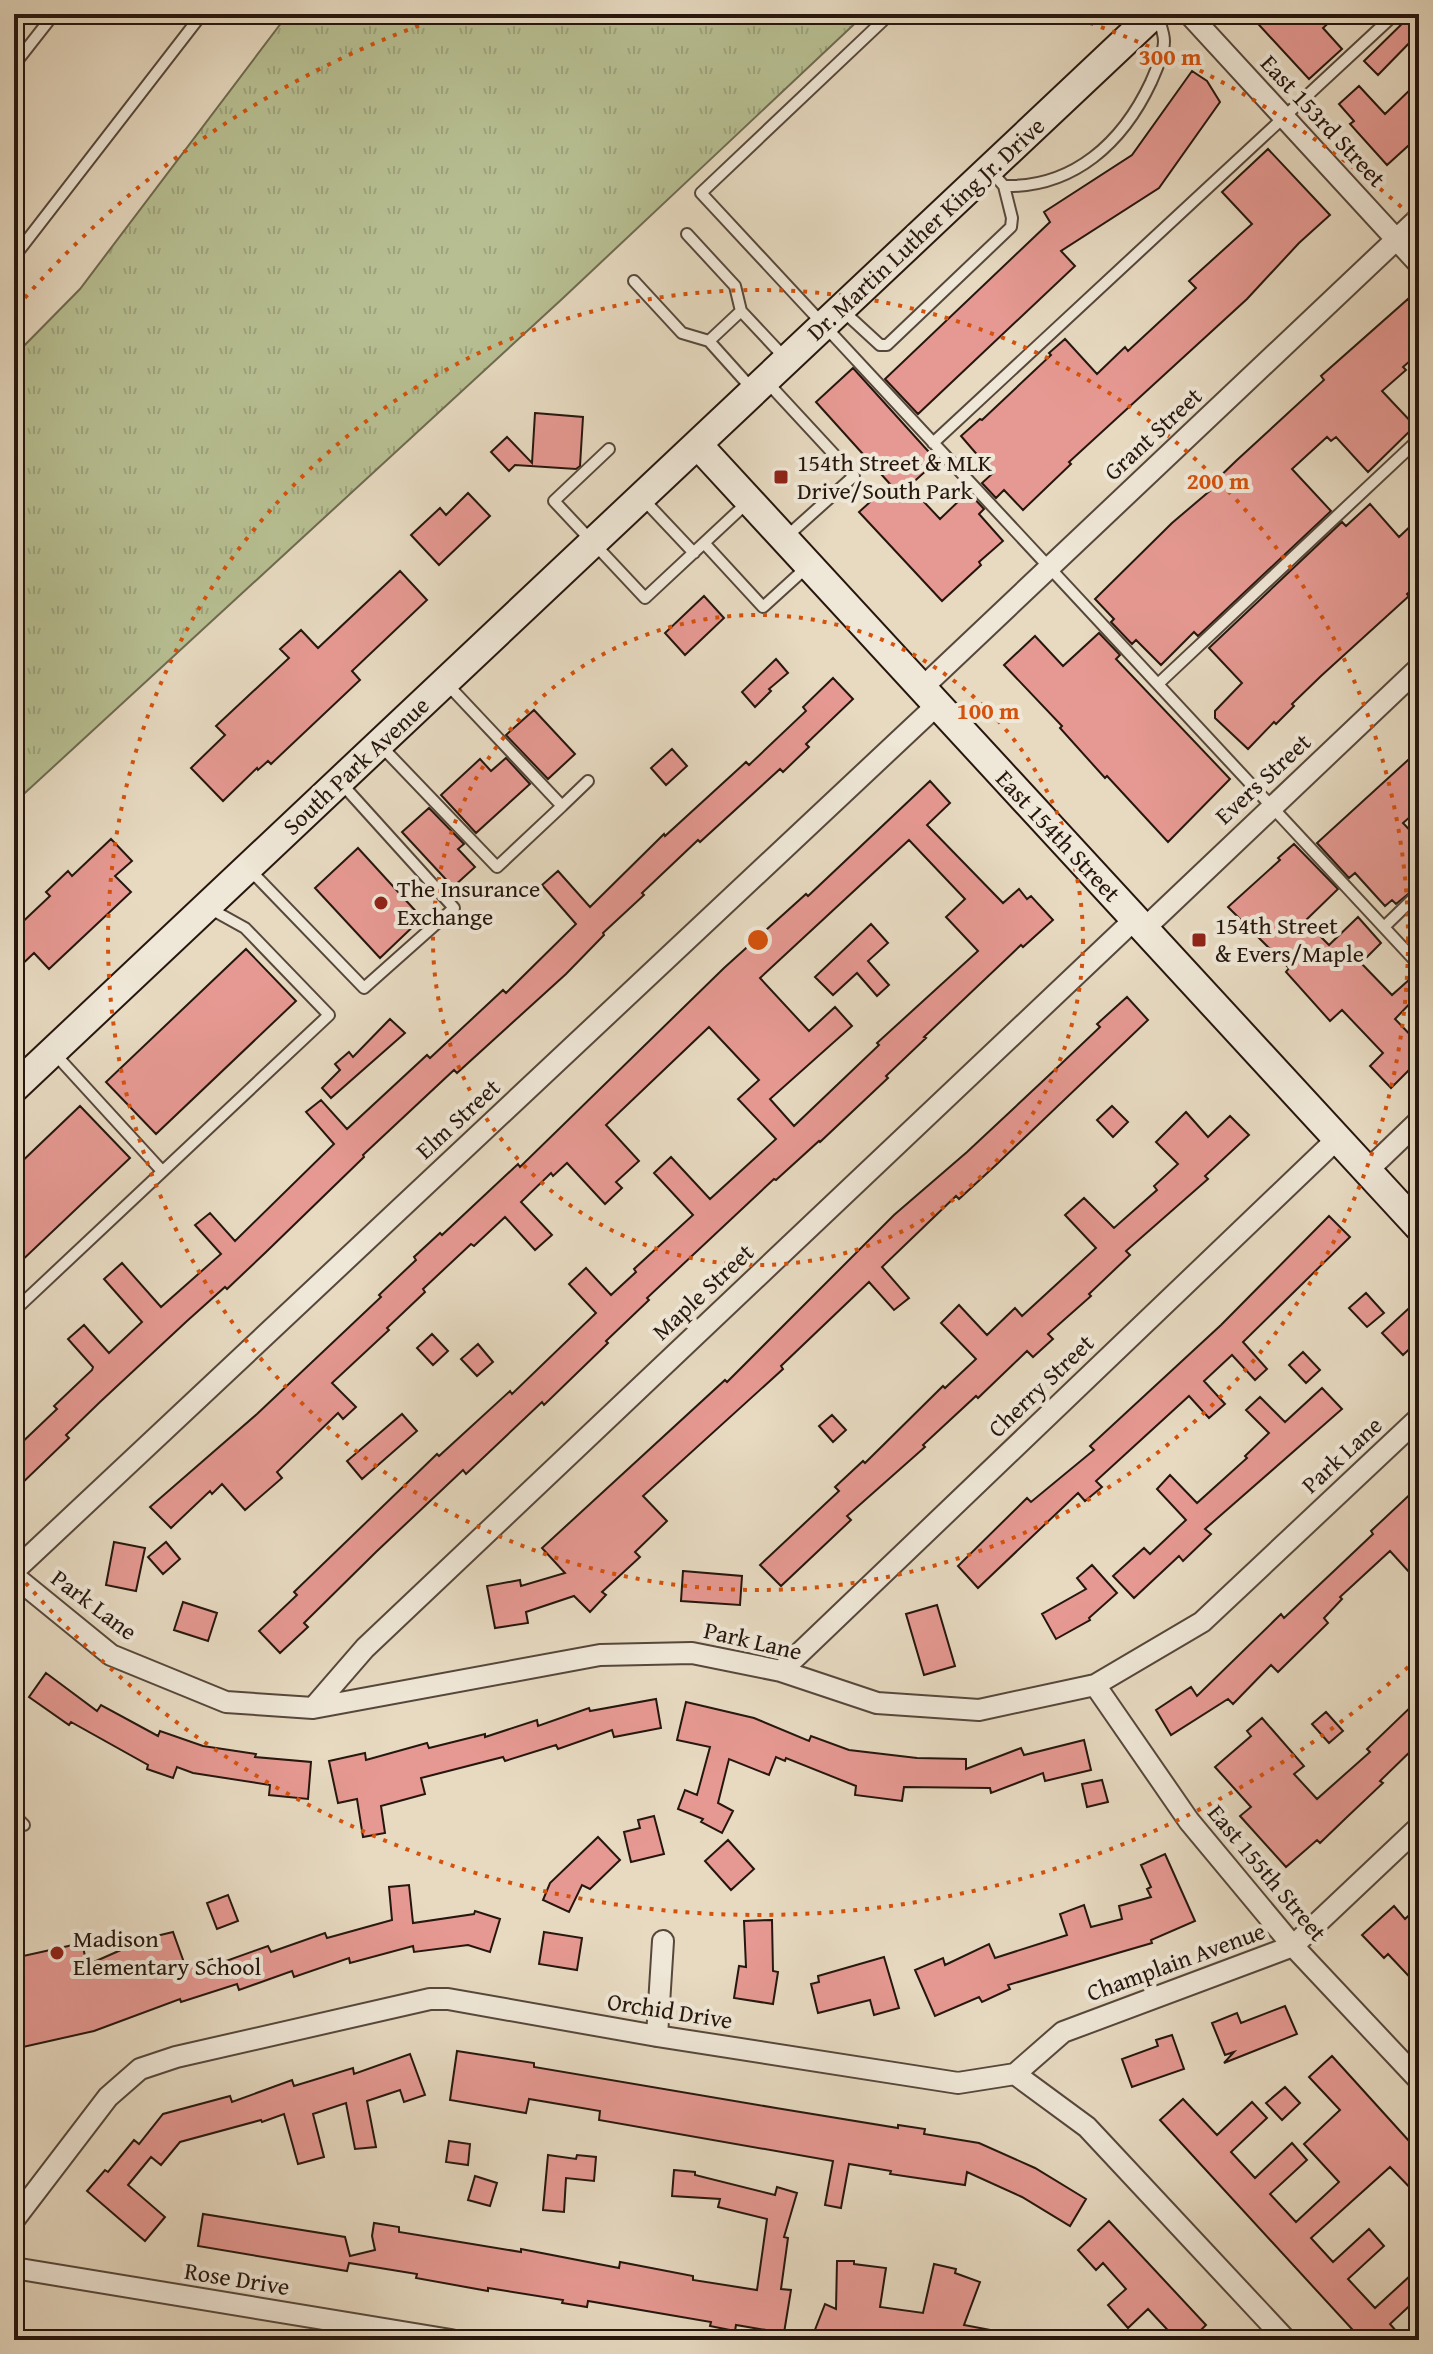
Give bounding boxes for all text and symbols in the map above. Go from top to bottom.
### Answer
text: 300 m [1138,39,1202,74]
street label: East 153rd Street [1253,47,1394,195]
street label: Dr. Martin Luther King Jr. Drive [799,109,1052,349]
street label: Grant Street [1096,379,1210,488]
place label: 154th Street & MLK Drive/South Park [797,445,993,508]
text: 200 m [1186,463,1250,498]
marker: 154th Street & MLK Drive/South Park [772,468,790,486]
street label: South Park Avenue [274,688,437,843]
text: 100 m [956,693,1020,728]
street label: Evers Street [1207,724,1319,832]
street label: East 154th Street [988,762,1129,910]
place label: The Insurance Exchange [397,871,540,934]
marker: The Insurance Exchange [372,894,390,912]
place label: 154th Street & Evers/Maple [1215,908,1364,971]
centre of rings [744,926,772,954]
marker: 154th Street & Evers/Maple [1190,931,1208,949]
street label: Elm Street [408,1070,508,1167]
street label: Maple Street [644,1235,762,1348]
street label: Cherry Street [980,1326,1102,1445]
street label: Park Lane [1293,1408,1390,1501]
street label: Park Lane [44,1561,145,1648]
street label: Park Lane [701,1612,805,1669]
street label: East 155th Street [1200,1797,1336,1949]
street label: Champlain Avenue [1082,1913,1270,2010]
place label: Madison Elementary School [73,1921,261,1984]
marker: Madison Elementary School [48,1944,66,1962]
street label: Orchid Drive [605,1983,735,2038]
street label: Rose Drive [182,2253,292,2304]

